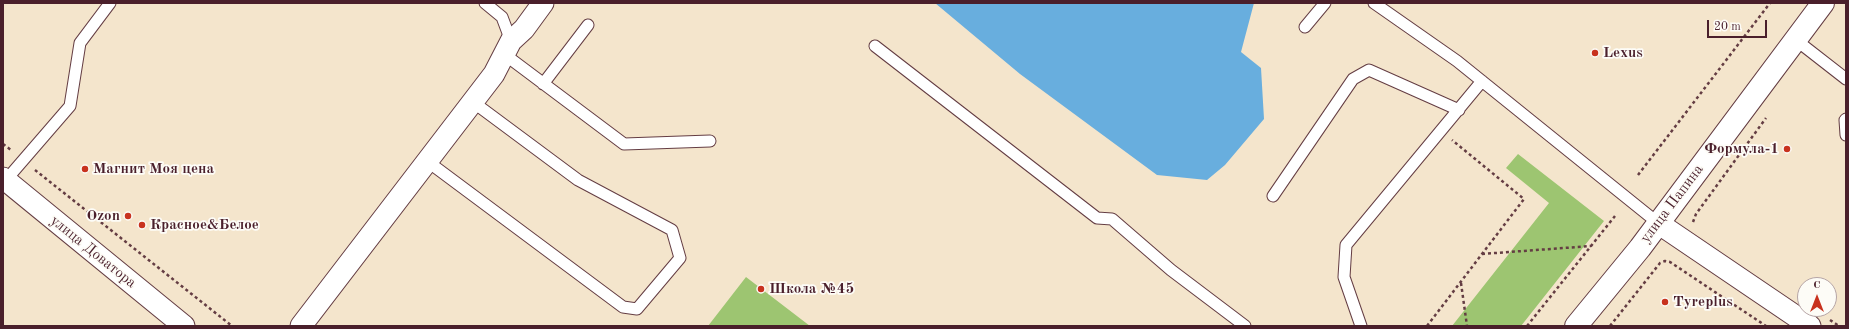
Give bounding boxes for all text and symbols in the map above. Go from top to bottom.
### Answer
scale bar [1709,12,1769,38]
text: 20 m [1714,21,1741,33]
place label: Lexus [1603,44,1643,62]
marker: Lexus [1590,48,1600,58]
place label: Формула-1 [1704,140,1779,158]
marker: Формула-1 [1782,144,1792,154]
place label: Магнит Моя цена [93,160,214,178]
street label: улица Папина [1637,161,1707,247]
marker: Магнит Моя цена [80,164,90,174]
place label: Ozon [87,207,120,225]
marker: Ozon [123,211,133,221]
street label: улица Доватора [46,212,140,292]
place label: Красное&Белое [150,216,259,234]
marker: Красное&Белое [137,220,147,230]
north arrow [1797,277,1837,317]
place label: Школа №45 [769,280,854,298]
text: С [1813,280,1821,291]
marker: Школа №45 [756,284,766,294]
place label: Tyreplus [1673,293,1733,311]
marker: Tyreplus [1660,297,1670,307]

